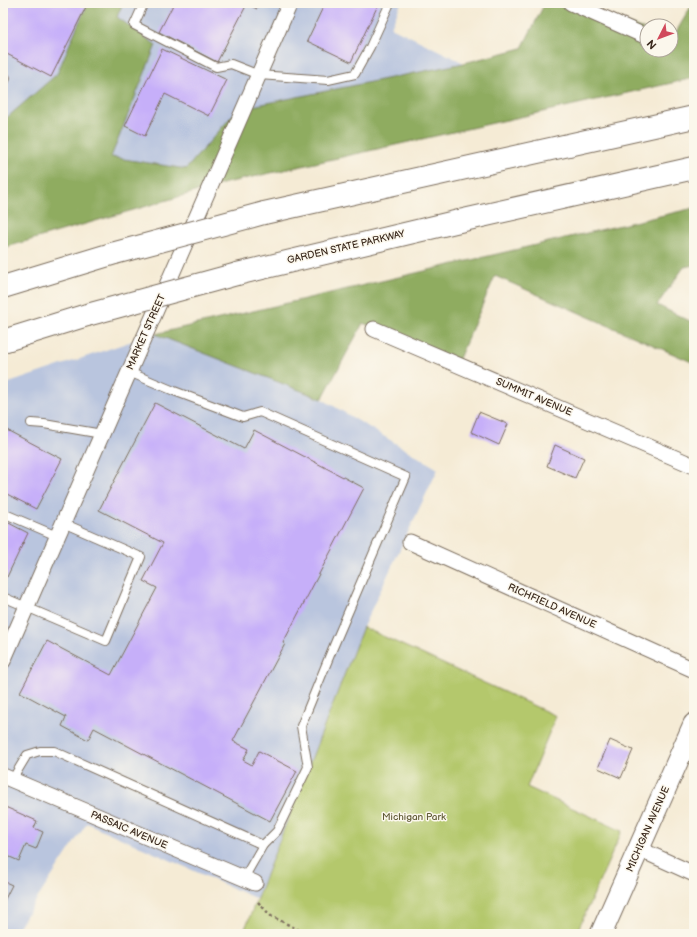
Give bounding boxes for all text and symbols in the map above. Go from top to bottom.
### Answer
north arrow [639,18,679,58]
text: N [644,37,660,52]
street label: GARDEN STATE PARKWAY [286,228,406,266]
street label: MARKET STREET [124,292,168,372]
street label: SUMMIT AVENUE [494,375,574,419]
street label: RICHFIELD AVENUE [506,581,598,631]
street label: MICHIGAN AVENUE [624,784,672,874]
street label: PASSAIC AVENUE [89,808,170,852]
park label: Michigan Park [382,811,446,823]

